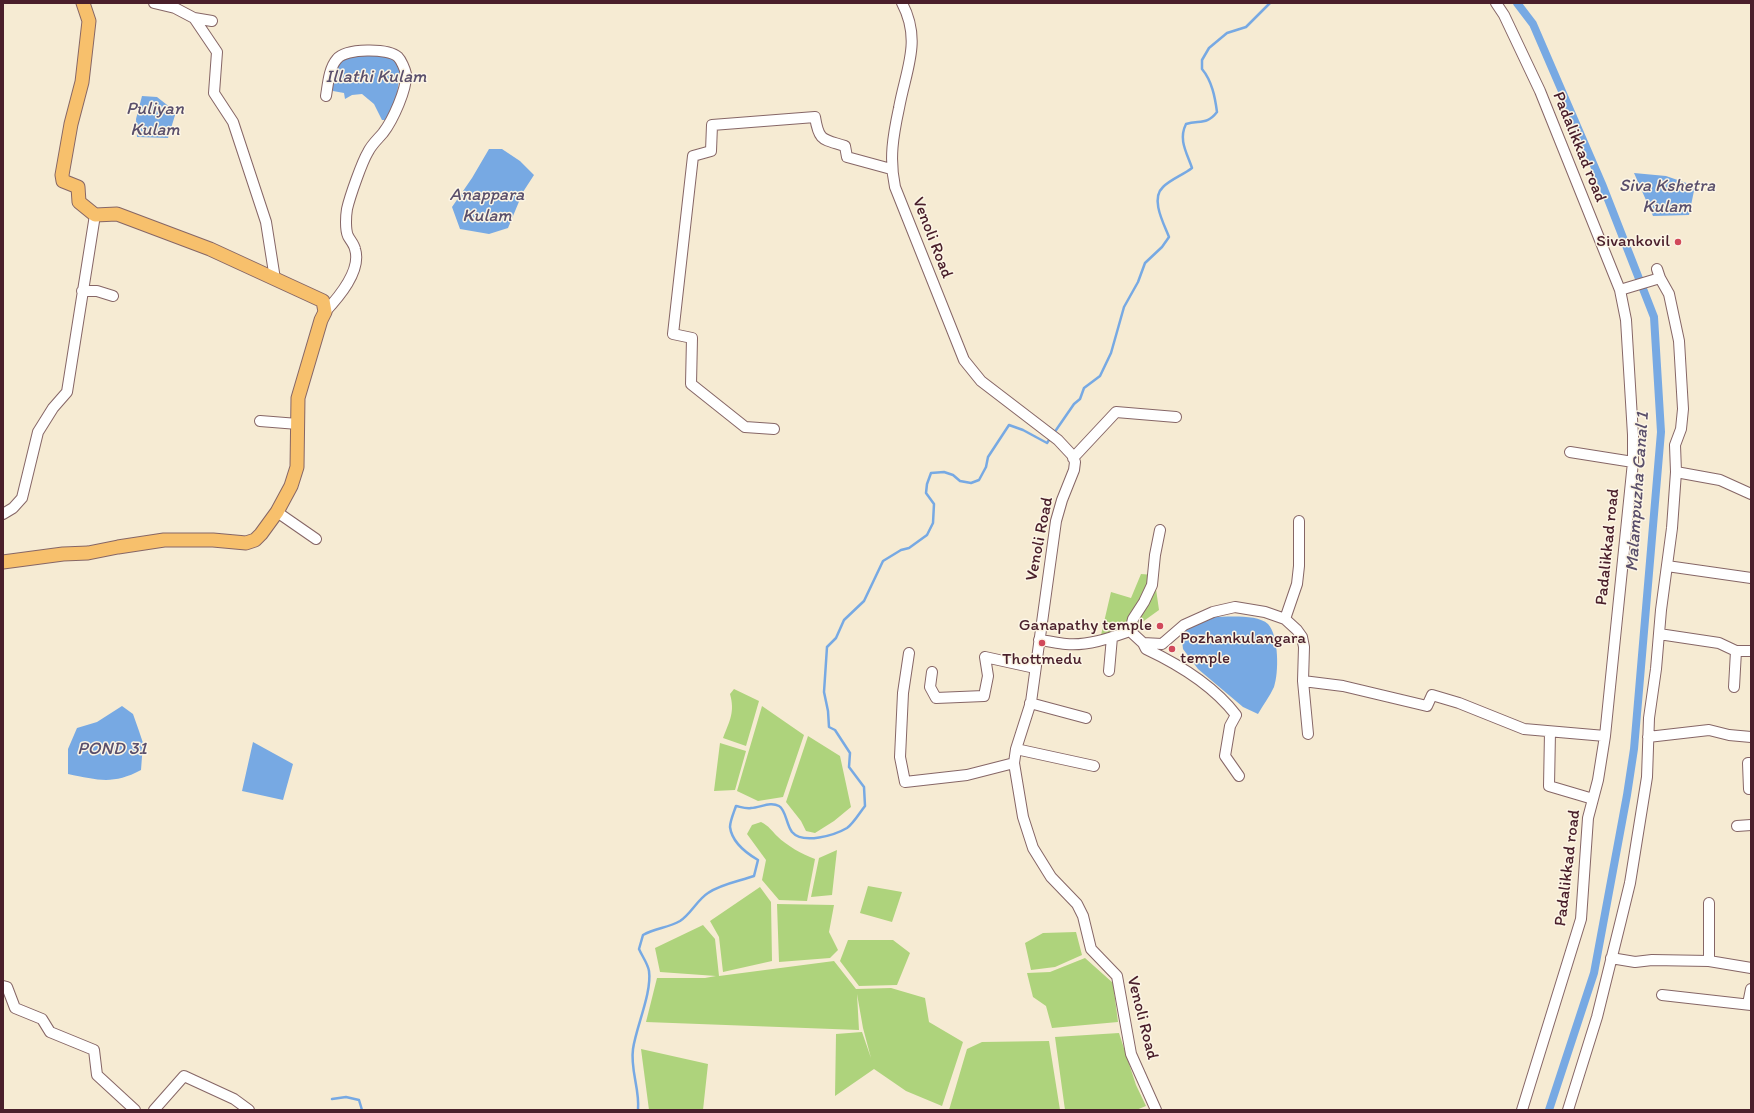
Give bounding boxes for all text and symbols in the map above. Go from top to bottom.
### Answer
water label: Illathi Kulam [325,66,427,88]
street label: Padalikkad road [1548,89,1610,205]
water label: Puliyan Kulam [126,98,184,140]
water label: Siva Kshetra Kulam [1619,175,1715,218]
water label: Anappara Kulam [450,184,524,226]
street label: Venoli Road [907,195,957,281]
place label: Sivankovil [1596,232,1670,252]
marker: Sivankovil [1673,237,1683,247]
water label: Malampuzha Canal 1 [1622,411,1654,573]
street label: Padalikkad road [1592,488,1624,606]
street label: Venoli Road [1022,495,1058,583]
place label: Ganapathy temple [1019,616,1152,636]
marker: Ganapathy temple [1155,621,1165,631]
place label: Pozhankulangara temple [1180,629,1306,669]
marker: Thottmedu [1037,638,1047,648]
marker: Pozhankulangara temple [1167,644,1177,654]
place label: Thottmedu [1002,650,1082,670]
water label: POND 31 [77,738,147,760]
street label: Padalikkad road [1551,809,1585,927]
street label: Venoli Road [1122,974,1162,1062]

